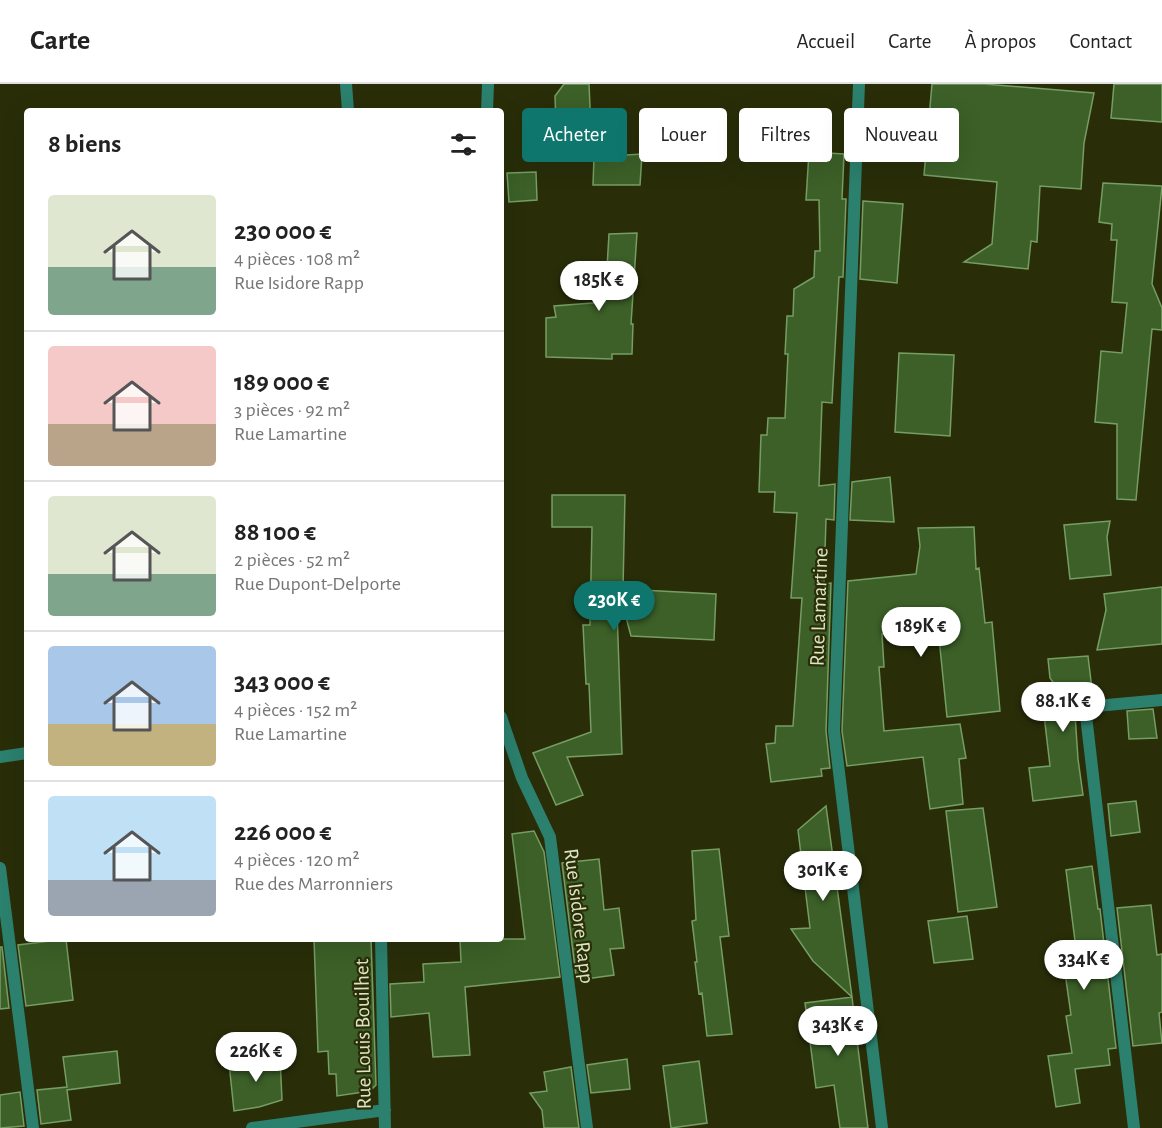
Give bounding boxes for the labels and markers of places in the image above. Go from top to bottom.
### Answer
pin: 185K € [550,261,648,312]
pin: 230K € [565,581,663,632]
pin: 189K € [872,607,970,658]
pin: 88.1K € [1008,682,1118,733]
pin: 301K € [774,851,872,902]
pin: 334K € [1035,940,1133,991]
pin: 343K € [789,1006,887,1057]
pin: 226K € [207,1032,305,1083]

